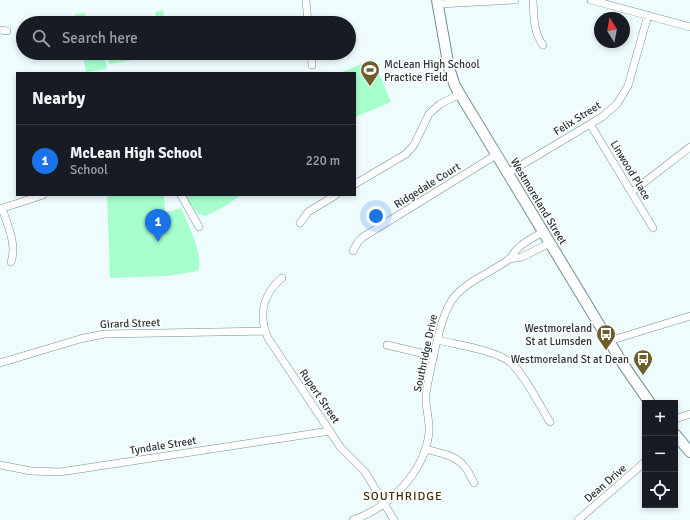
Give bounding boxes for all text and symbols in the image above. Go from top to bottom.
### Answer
north arrow [594,12,630,48]
search box [16,16,356,60]
icon: search [30,27,52,49]
text: Search here [62,29,138,47]
place label: McLean High School Practice Field [384,58,480,84]
sports icon: McLean High School Practice Field [359,59,381,87]
text: Nearby [32,88,85,109]
street label: Felix Street [551,99,603,138]
street label: Linwood Place [608,138,654,203]
text: McLean High School [70,144,202,162]
text: 1 [41,153,49,169]
text: 220 m [306,153,340,169]
street label: Westmoreland Street [508,156,570,247]
street label: Ridgedale Court [392,160,463,211]
text: School [70,162,108,178]
your location [366,206,386,226]
pin: 1 [145,209,171,242]
street label: Southridge Drive [411,313,440,393]
street label: Girard Street [100,316,161,331]
place label: Westmoreland St at Lumsden [524,322,592,348]
bus stop icon: Westmoreland St at Lumsden [595,323,617,351]
bus stop icon: Westmoreland St at Dean [632,348,654,376]
place label: Westmoreland St at Dean [511,353,629,366]
street label: Rupert Street [297,367,343,426]
map controls [642,400,678,508]
button: + [642,400,678,436]
street label: Tyndale Street [129,434,197,457]
button: − [642,436,678,472]
street label: Dean Drive [582,462,629,505]
button: locate [642,472,678,508]
district label: SOUTHRIDGE [363,489,443,504]

